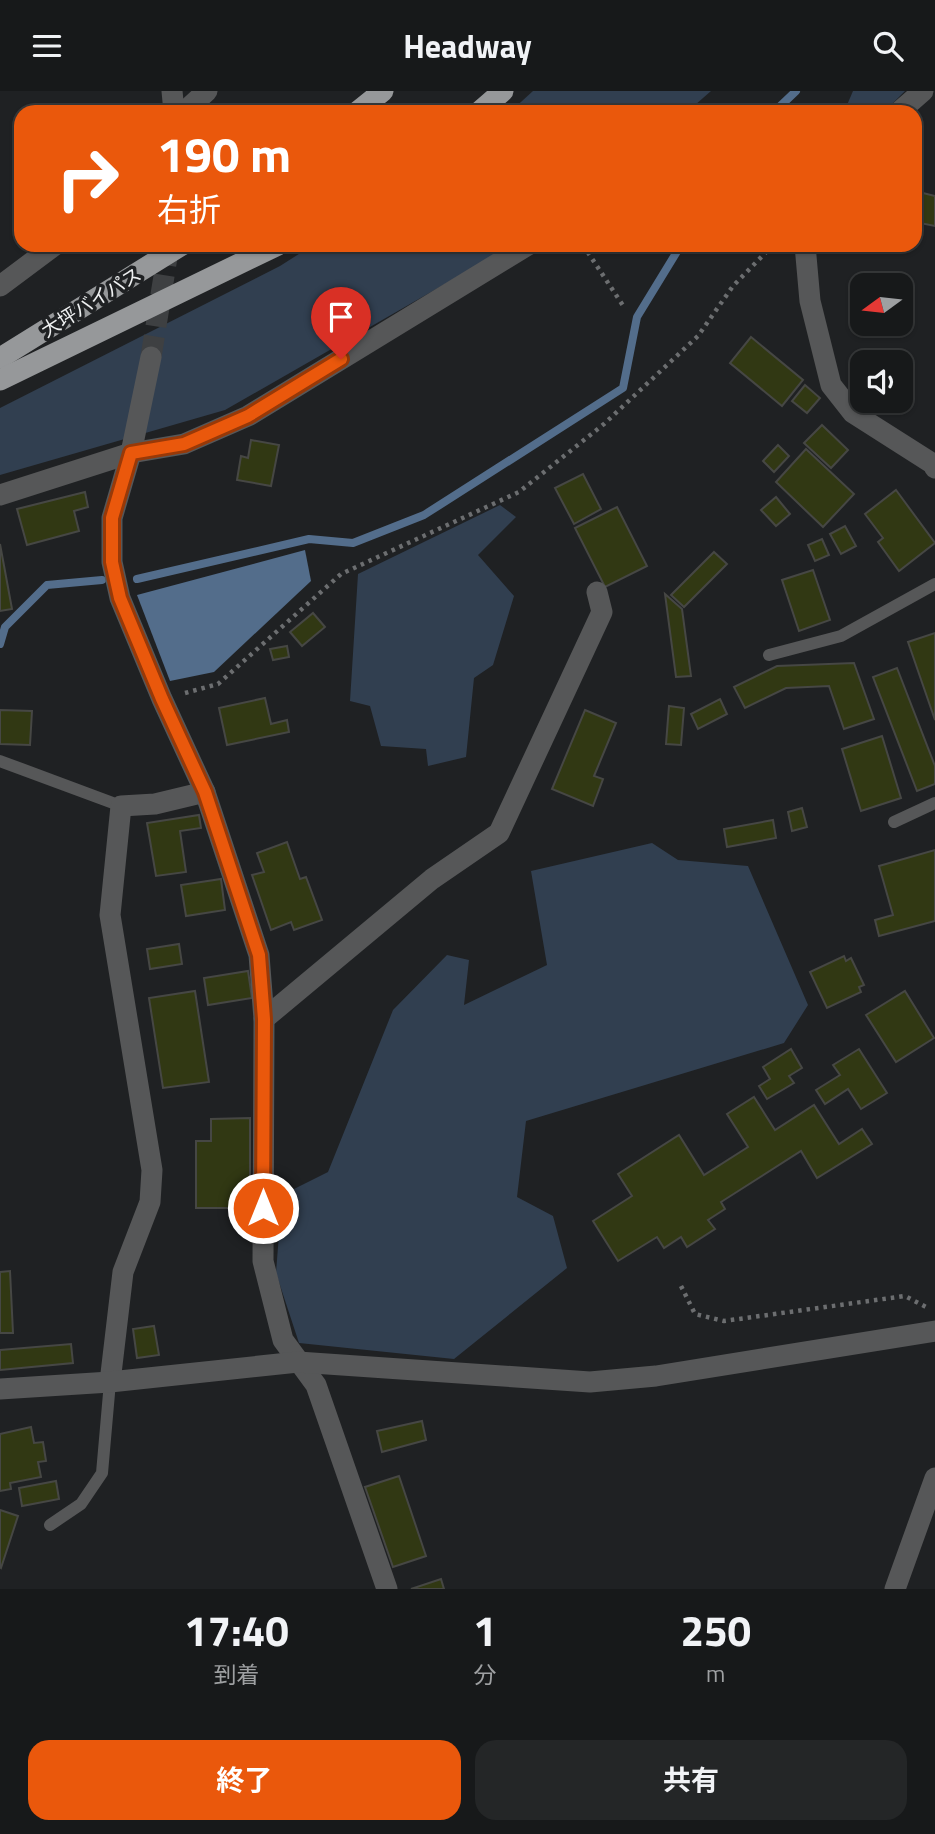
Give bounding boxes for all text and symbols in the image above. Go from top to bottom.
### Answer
text: Headway [403,22,532,70]
icon: menu [28,27,66,65]
icon: search [869,27,907,65]
text: 190 m [157,116,291,191]
icon: right [42,133,133,224]
text: 右折 [157,185,221,233]
street label: 大坪バイパス [35,259,147,344]
north arrow [850,273,914,336]
map controls [850,273,913,413]
pin [311,287,371,359]
icon: arrive [322,298,360,336]
button: sound [850,350,913,413]
position arrow [226,1171,300,1245]
text: 17:40 [184,1598,289,1662]
text: 1 [473,1598,496,1662]
text: 250 [680,1598,751,1662]
text: m [706,1656,725,1691]
text: 到着 [213,1657,259,1692]
text: 分 [473,1657,496,1692]
button: 終了 [28,1740,461,1820]
button: 共有 [475,1740,907,1820]

